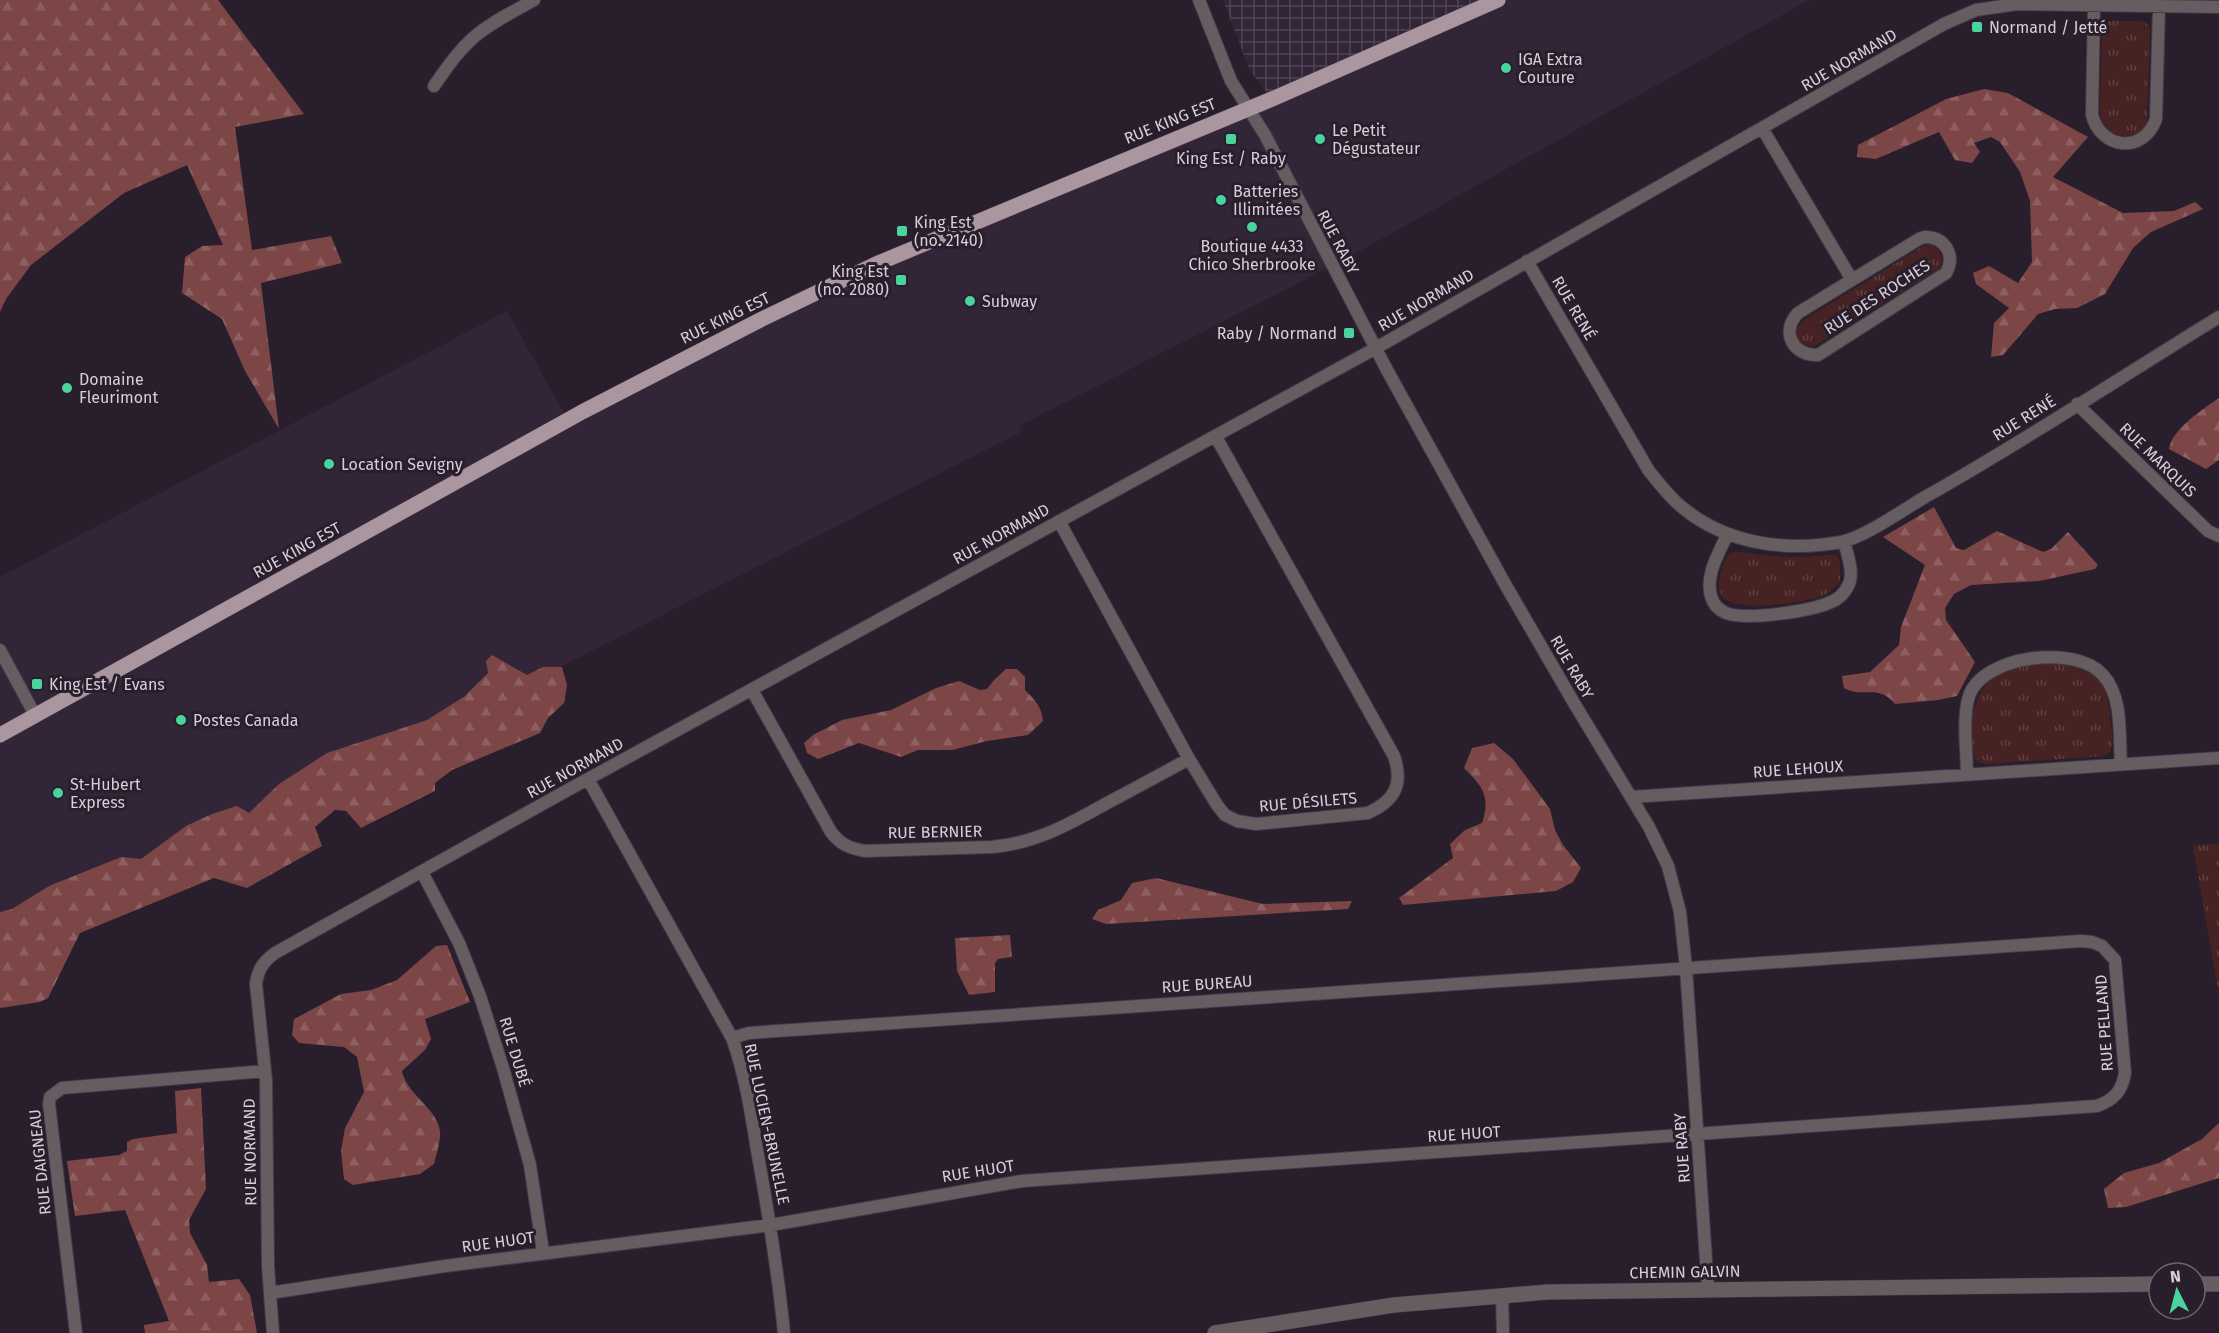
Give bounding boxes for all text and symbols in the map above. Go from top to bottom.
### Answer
place label: Normand / Jetté [1989,18,2107,37]
marker: Normand / Jetté [1970,20,1984,34]
street label: RUE NORMAND [1798,25,1900,95]
place label: IGA Extra Couture [1518,50,1583,87]
marker: IGA Extra Couture [1499,61,1513,75]
street label: RUE KING EST [1121,94,1219,148]
place label: Le Petit Dégustateur [1332,121,1421,158]
marker: King Est / Raby [1224,132,1238,146]
marker: Le Petit Dégustateur [1313,132,1327,146]
place label: King Est / Raby [1176,149,1286,168]
place label: Batteries Illimitées [1233,182,1300,219]
marker: Batteries Illimitées [1214,193,1228,207]
street label: RUE RABY [1313,207,1363,278]
place label: King Est (no. 2140) [914,213,983,250]
marker: Boutique 4433 Chico Sherbrooke [1245,220,1259,234]
marker: King Est (no. 2140) [895,224,909,238]
place label: Boutique 4433 Chico Sherbrooke [1188,237,1316,274]
street label: RUE DES ROCHES [1821,256,1934,338]
place label: King Est (no. 2080) [817,262,889,299]
street label: RUE NORMAND [1375,265,1477,335]
street label: RUE RENÉ [1548,272,1601,343]
marker: King Est (no. 2080) [894,273,908,287]
street label: RUE KING EST [677,288,774,348]
place label: Subway [982,292,1037,311]
marker: Subway [963,294,977,308]
place label: Raby / Normand [1217,324,1337,343]
marker: Raby / Normand [1342,326,1356,340]
place label: Domaine Fleurimont [79,370,158,407]
marker: Domaine Fleurimont [60,381,74,395]
street label: RUE RENÉ [1988,390,2059,445]
street label: RUE MARQUIS [2116,419,2200,501]
place label: Location Sevigny [341,455,463,474]
marker: Location Sevigny [322,457,336,471]
street label: RUE NORMAND [949,500,1053,568]
street label: RUE KING EST [250,518,345,582]
street label: RUE RABY [1546,632,1598,702]
place label: King Est / Evans [49,675,165,694]
marker: King Est / Evans [30,677,44,691]
place label: Postes Canada [193,711,298,730]
marker: Postes Canada [174,713,188,727]
street label: RUE NORMAND [523,734,627,802]
street label: RUE LEHOUX [1752,756,1844,782]
place label: St-Hubert Express [70,775,141,812]
marker: St-Hubert Express [51,786,65,800]
street label: RUE DÉSILETS [1258,787,1358,816]
street label: RUE BERNIER [887,822,983,842]
street label: RUE BUREAU [1161,971,1253,997]
street label: RUE PELLAND [2091,974,2117,1072]
street label: RUE DUBÉ [495,1014,536,1089]
street label: RUE LUCIEN-BRUNELLE [741,1042,793,1206]
street label: RUE NORMAND [240,1098,260,1206]
street label: RUE DAIGNEAU [25,1108,55,1216]
street label: RUE RABY [1670,1112,1694,1184]
street label: RUE HUOT [1427,1122,1502,1146]
street label: RUE HUOT [940,1156,1016,1186]
street label: RUE HUOT [460,1227,536,1257]
north arrow [2147,1261,2207,1321]
street label: CHEMIN GALVIN [1629,1262,1741,1282]
text: N [2169,1267,2182,1287]

